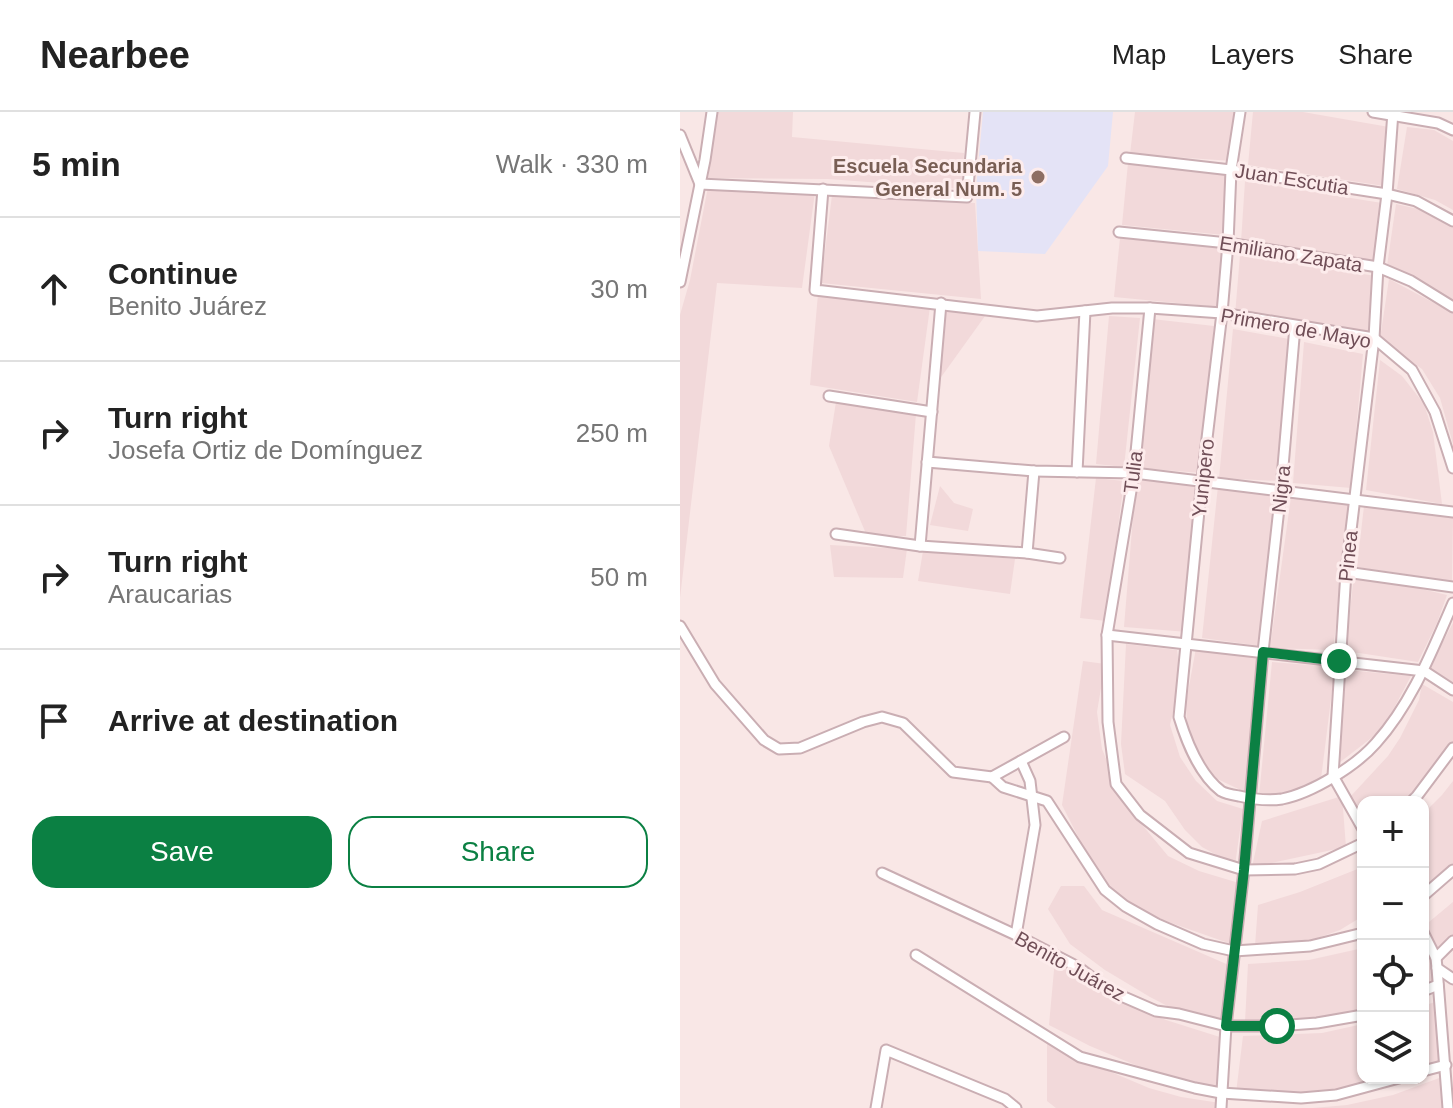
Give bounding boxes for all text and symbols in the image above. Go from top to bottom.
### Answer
text: Nearbee [40,34,190,76]
text: Map [1112,39,1166,70]
text: Layers [1210,39,1294,70]
text: Share [1338,39,1413,70]
text: 5 min [32,145,121,183]
text: Walk · 330 m [496,149,648,179]
place label: Escuela Secundaria General Num. 5 [833,155,1023,200]
street label: Juan Escutia [1234,159,1351,199]
marker: Escuela Secundaria General Num. 5 [1029,168,1047,186]
street label: Emiliano Zapata [1218,232,1365,276]
text: Continue [108,257,238,290]
icon: ahead [32,267,76,311]
text: 30 m [590,274,648,304]
text: Benito Juárez [108,291,267,321]
street label: Primero de Mayo [1219,304,1373,352]
text: Turn right [108,401,247,434]
icon: right [32,411,76,455]
text: 250 m [576,418,648,448]
text: Josefa Ortiz de Domínguez [108,435,423,465]
street label: Yunipero [1188,438,1218,518]
street label: Tulia [1119,449,1147,494]
street label: Nigra [1268,463,1295,514]
street label: Pinea [1334,529,1362,583]
text: Turn right [108,545,247,578]
icon: right [32,555,76,599]
text: 50 m [590,562,648,592]
text: Araucarias [108,579,232,609]
route end [1321,643,1357,679]
icon: arrive [32,699,76,743]
text: Arrive at destination [108,704,398,737]
map controls [1357,796,1429,1084]
button: + [1357,796,1429,868]
button: Save [32,816,332,888]
button: Share [348,816,648,888]
button: − [1357,868,1429,940]
street label: Benito Juárez [1011,927,1129,1005]
button: locate [1357,940,1429,1012]
route start [1259,1008,1295,1044]
button: layers [1357,1012,1429,1084]

